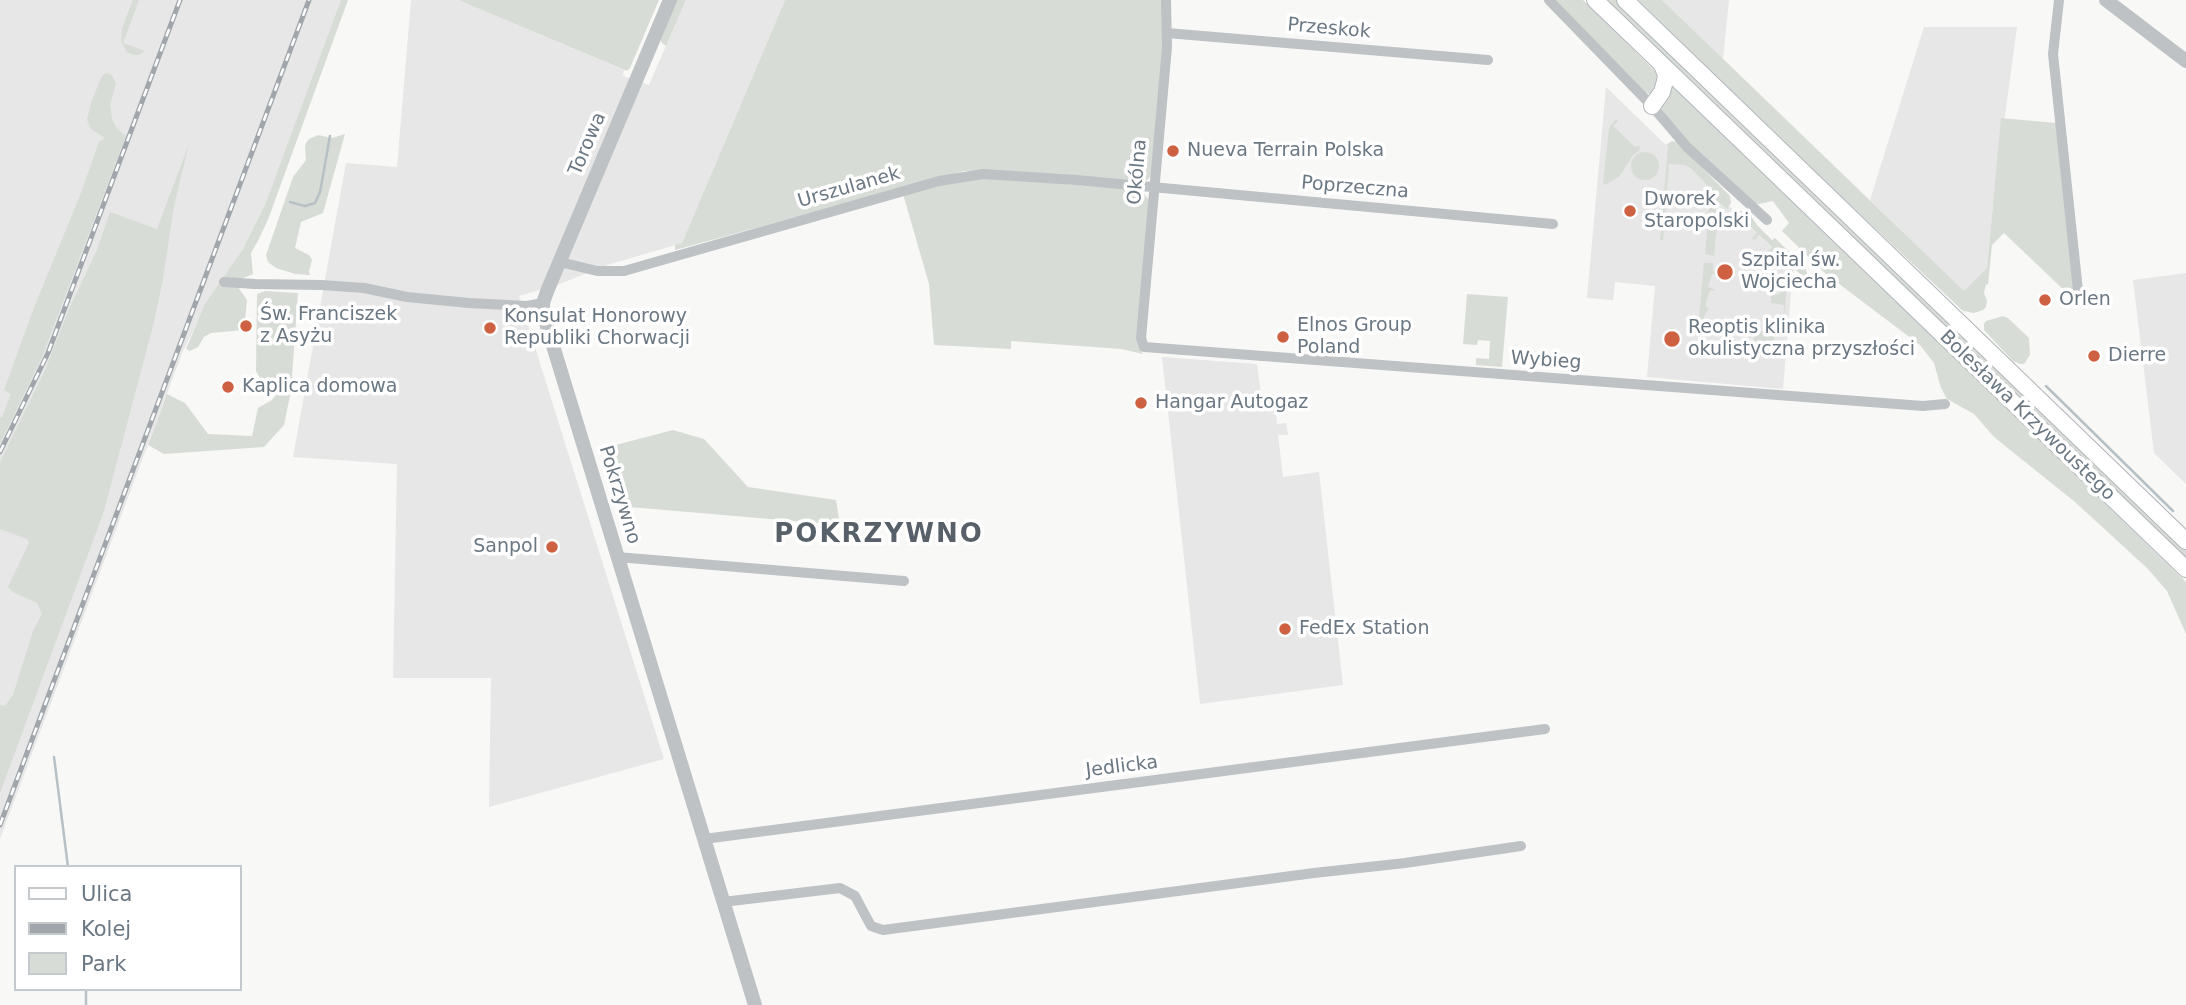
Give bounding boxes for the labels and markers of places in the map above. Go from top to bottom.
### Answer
place label: Nueva Terrain Polska [1187,140,1384,162]
marker: Nueva Terrain Polska [1165,143,1181,159]
place label: Dworek Staropolski [1644,189,1749,233]
marker: Dworek Staropolski [1622,203,1638,219]
place label: Szpital św. Wojciecha [1741,250,1841,294]
marker: Szpital św. Wojciecha [1715,262,1735,282]
place label: Orlen [2059,289,2111,311]
marker: Orlen [2037,292,2053,308]
place label: Św. Franciszek z Asyżu [260,304,397,348]
place label: Konsulat Honorowy Republiki Chorwacji [504,306,690,350]
place label: Elnos Group Poland [1297,315,1412,359]
place label: Reoptis klinika okulistyczna przyszłości [1688,317,1915,361]
marker: Św. Franciszek z Asyżu [238,318,254,334]
marker: Konsulat Honorowy Republiki Chorwacji [482,320,498,336]
marker: Elnos Group Poland [1275,329,1291,345]
marker: Reoptis klinika okulistyczna przyszłości [1662,329,1682,349]
place label: Dierre [2108,345,2166,367]
marker: Dierre [2086,348,2102,364]
place label: Kaplica domowa [242,376,398,398]
marker: Kaplica domowa [220,379,236,395]
place label: Hangar Autogaz [1155,392,1308,414]
marker: Hangar Autogaz [1133,395,1149,411]
place label: Sanpol [473,536,538,558]
marker: Sanpol [544,539,560,555]
place label: FedEx Station [1299,618,1429,640]
marker: FedEx Station [1277,621,1293,637]

